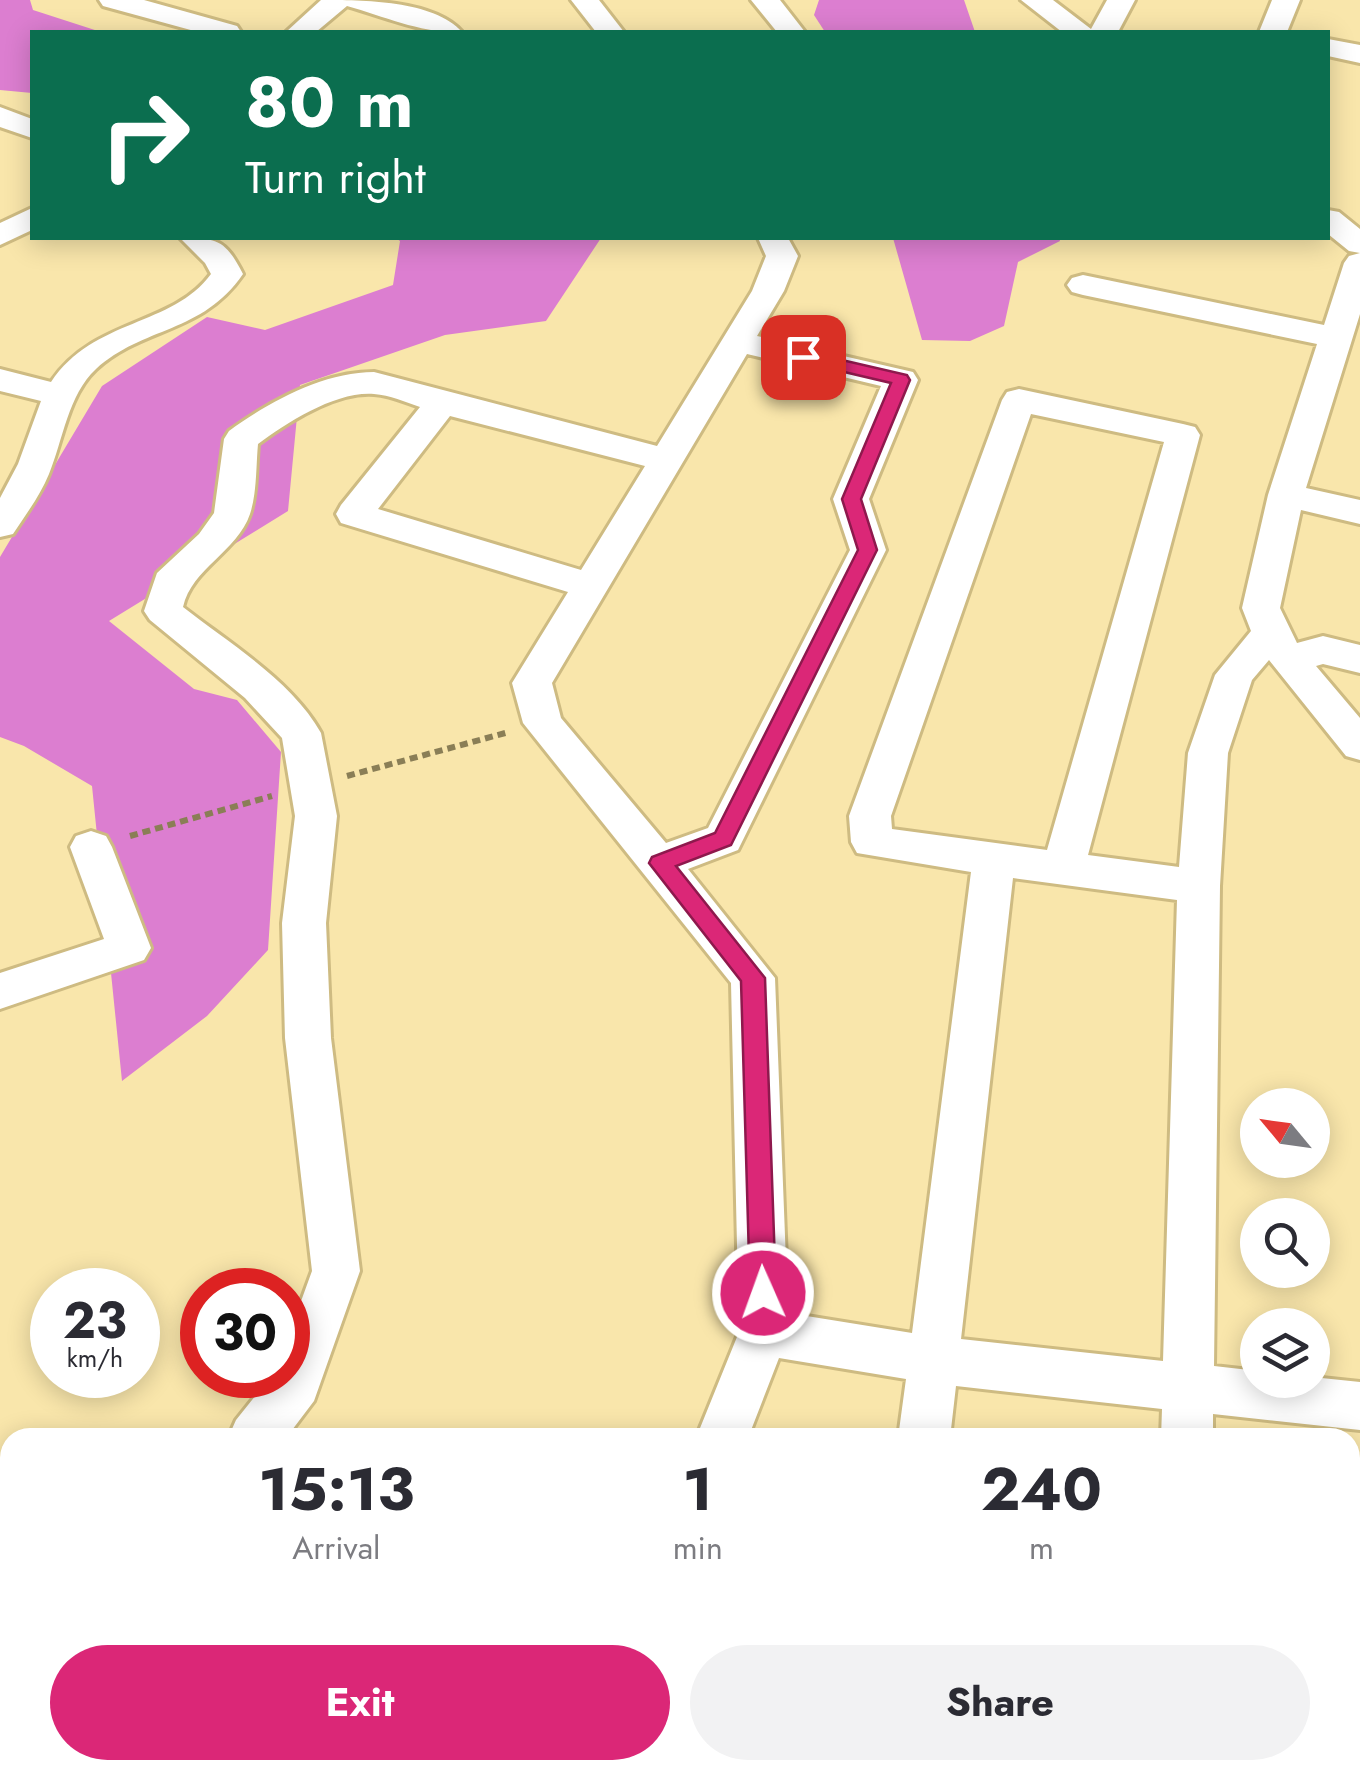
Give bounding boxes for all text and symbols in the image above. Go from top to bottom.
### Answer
text: 80 m [245,52,414,153]
icon: right [80,70,210,200]
text: Turn right [245,145,426,210]
pin [761,315,846,400]
icon: arrive [776,330,831,385]
north arrow [1240,1088,1330,1178]
map controls [1240,1088,1330,1398]
button: search [1240,1198,1330,1288]
position arrow [711,1241,815,1345]
speed limit sign: 30 [180,1268,310,1398]
text: 23 [63,1284,127,1357]
button: layers [1240,1308,1330,1398]
text: km/h [67,1340,123,1376]
text: 15:13 [258,1446,415,1533]
text: 1 [682,1446,713,1533]
text: 240 [981,1446,1102,1533]
text: Arrival [292,1525,380,1571]
text: min [673,1525,723,1571]
text: m [1029,1525,1054,1571]
button: Exit [50,1645,670,1760]
button: Share [690,1645,1310,1760]

